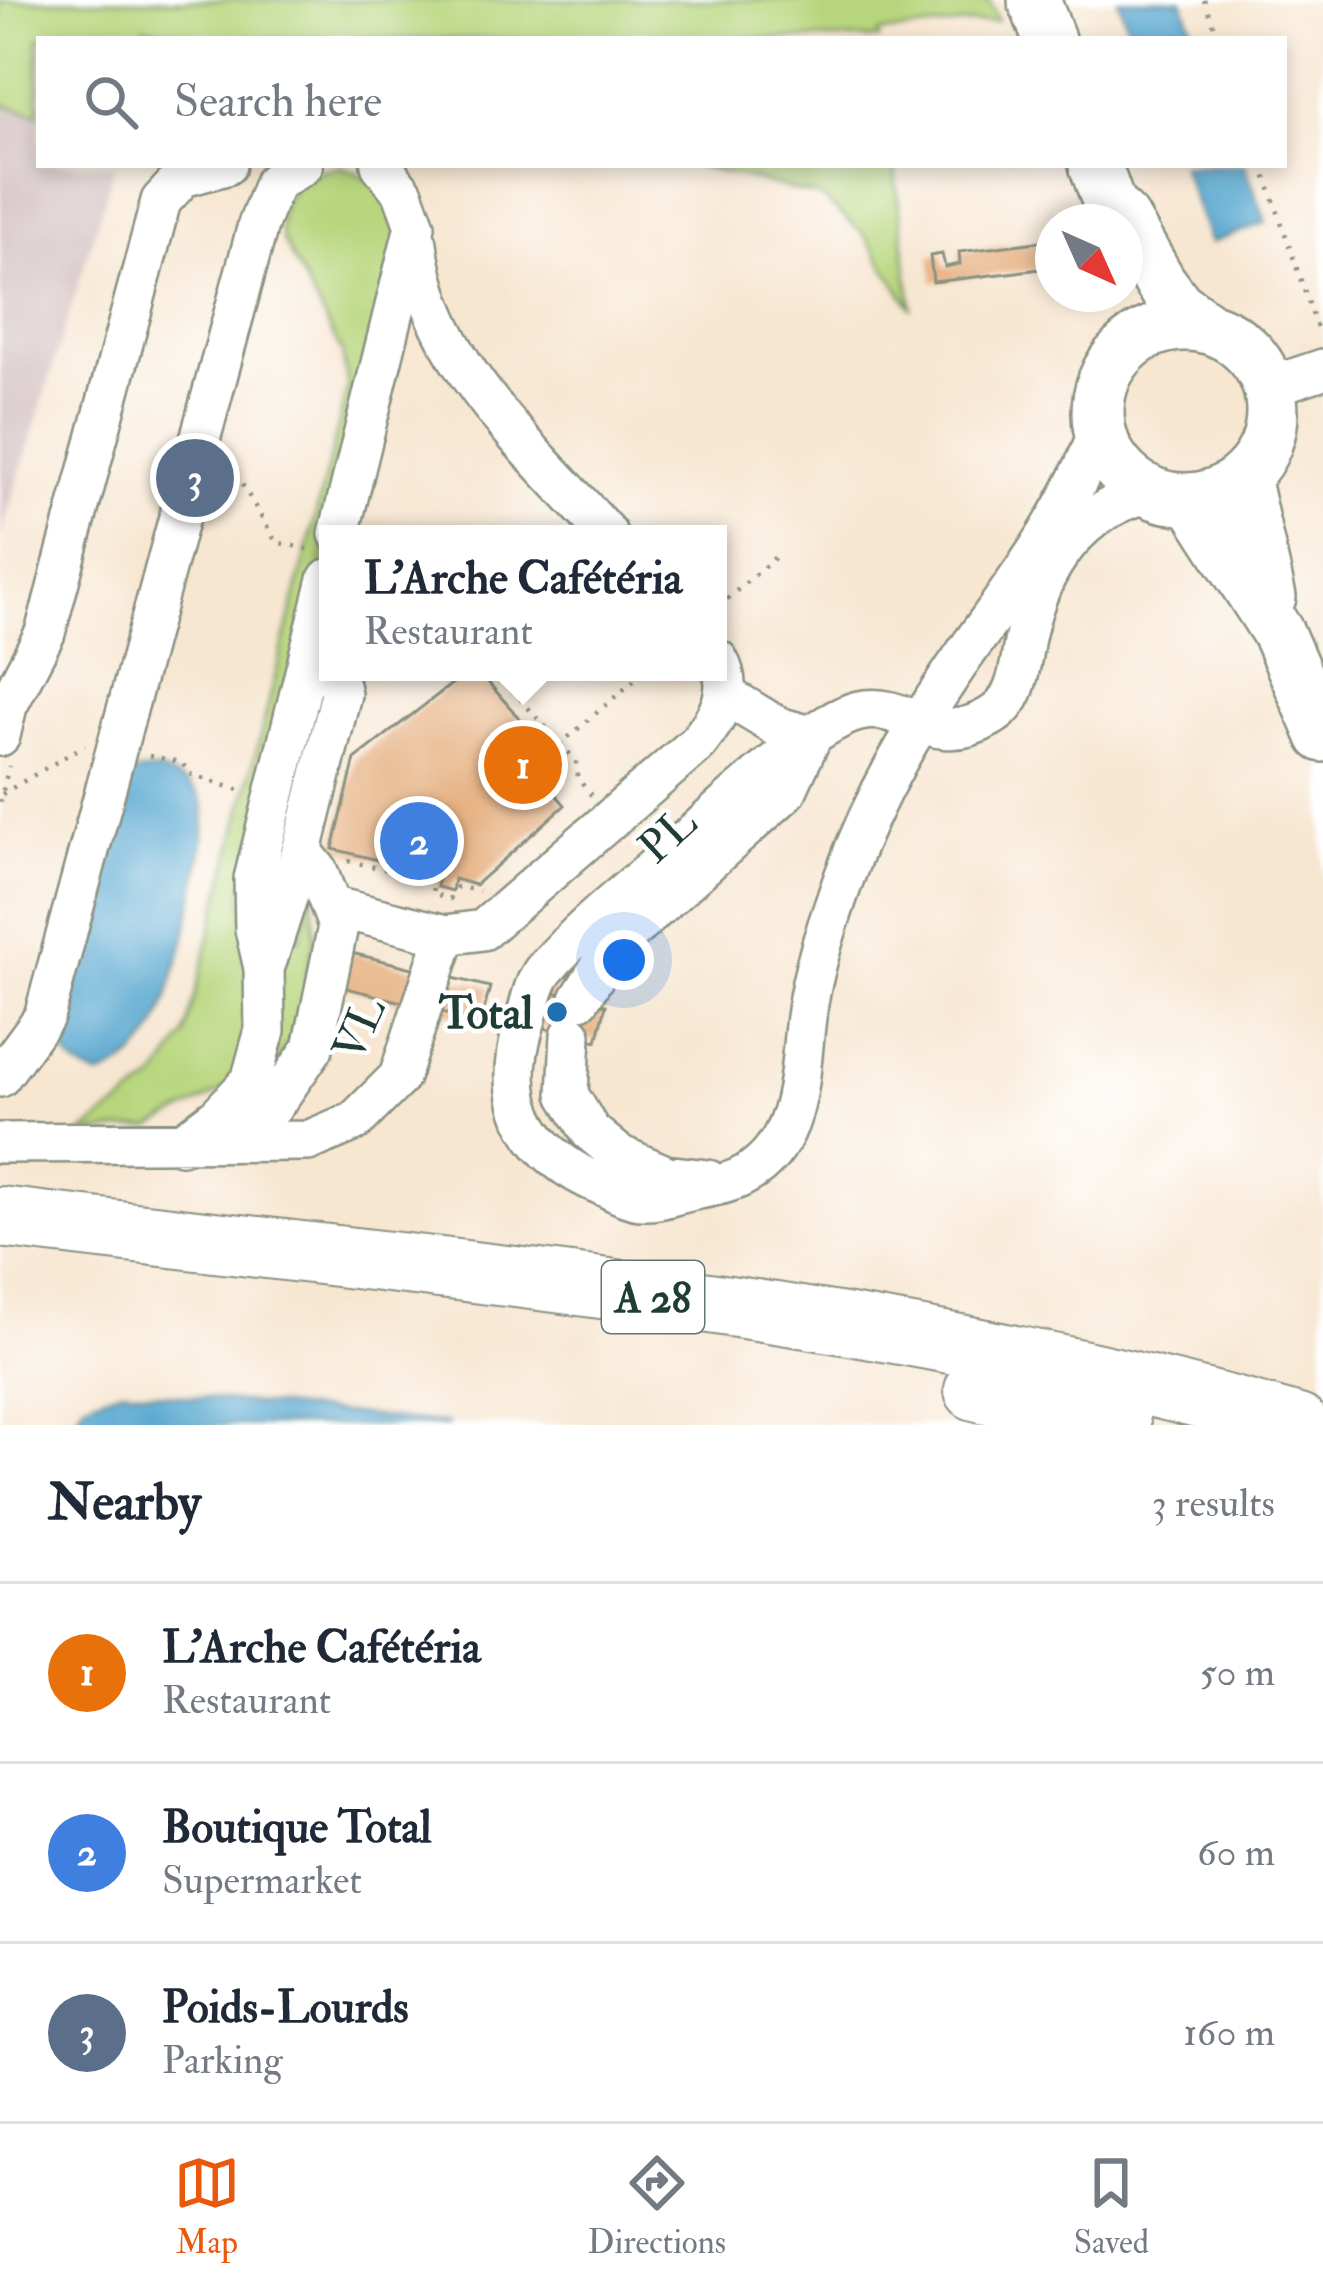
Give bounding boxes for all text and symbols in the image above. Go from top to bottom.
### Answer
search box [36,36,1287,168]
icon: search [78,69,144,135]
text: Search here [174,74,382,130]
north arrow [1035,204,1143,312]
pin: 3 [156,433,234,523]
popup [319,525,727,681]
text: L'Arche Cafétéria [364,551,682,607]
text: Restaurant [364,607,533,656]
pin: 1 [484,720,562,810]
street label: PL [628,795,709,876]
pin: 2 [380,796,458,886]
your location [594,930,654,990]
place label: Total [438,986,533,1042]
street label: VL [321,988,399,1070]
marker: Total [544,999,570,1025]
road number: A 28 [602,1261,704,1333]
text: Nearby [48,1471,201,1535]
text: 3 results [1152,1479,1275,1528]
text: L'Arche Cafétéria [162,1620,481,1676]
text: 1 [80,1648,94,1697]
text: 50 m [1200,1648,1275,1697]
text: Restaurant [162,1676,331,1725]
text: Boutique Total [162,1800,432,1856]
text: 2 [77,1828,97,1877]
text: 60 m [1197,1828,1275,1877]
text: Supermarket [162,1856,362,1905]
text: Poids-Lourds [162,1980,409,2036]
text: 3 [80,2008,94,2057]
text: 160 m [1183,2008,1275,2057]
text: Parking [162,2036,283,2085]
tab: Map [174,2150,240,2263]
tab: Directions [588,2150,726,2263]
tab: Saved [1074,2150,1149,2263]

